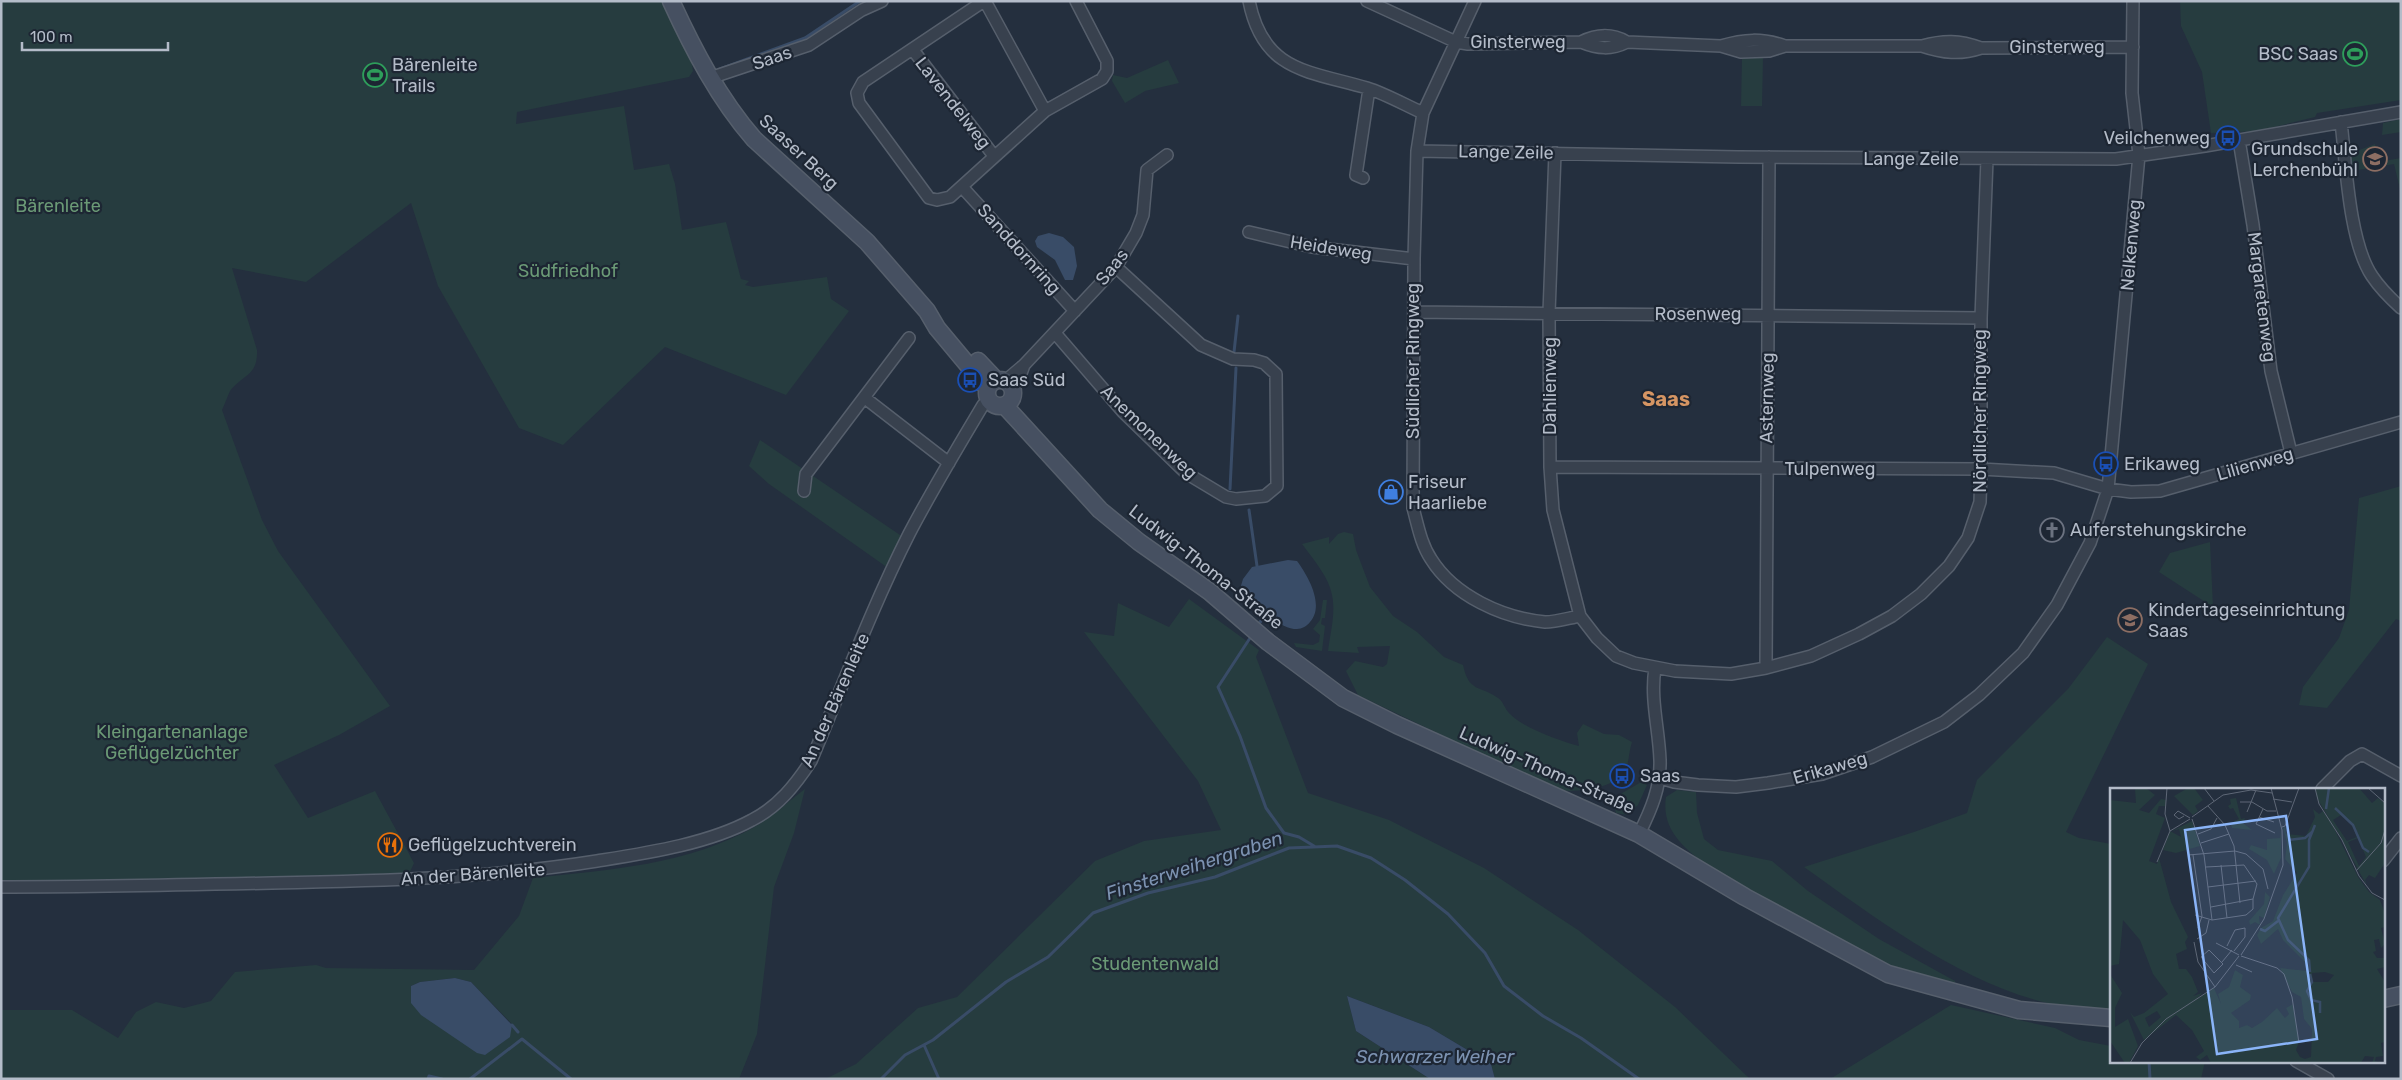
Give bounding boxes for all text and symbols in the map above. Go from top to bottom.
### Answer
scale bar [22,20,169,52]
text: 100 m [30,28,72,46]
street label: Ginsterweg [1470,31,1566,53]
street label: Ginsterweg [2009,36,2105,58]
street label: Saas [749,41,795,75]
sports icon: BSC Saas [2342,41,2368,67]
place label: BSC Saas [2258,43,2338,65]
street label: Lavendelweg [910,53,996,153]
place label: Bärenleite Trails [392,54,478,97]
sports icon: Bärenleite Trails [362,62,388,88]
street label: Saaser Berg [755,110,843,194]
bus stop icon: Veilchenweg [2215,125,2241,151]
place label: Veilchenweg [2104,127,2210,149]
place label: Grundschule Lerchenbühl [2251,138,2358,181]
street label: Lange Zeile [1458,140,1554,164]
school or university icon: Grundschule Lerchenbühl [2362,146,2388,172]
street label: Lange Zeile [1863,148,1959,170]
park label: Bärenleite [15,195,101,217]
street label: Nelkenweg [2116,198,2146,292]
street label: Sanddornring [973,199,1065,299]
street label: Heideweg [1288,231,1374,265]
street label: Margaretenweg [2243,231,2281,363]
street label: Saas [1091,244,1133,290]
park label: Südfriedhof [518,260,618,282]
street label: Südlicher Ringweg [1402,283,1424,439]
street label: Rosenweg [1654,303,1742,325]
street label: Nördlicher Ringweg [1969,329,1991,493]
street label: Dahlienweg [1539,337,1561,435]
street label: Asternweg [1755,352,1779,444]
bus stop icon: Saas Süd [957,367,983,393]
place label: Saas Süd [988,369,1065,391]
street label: Anemonenweg [1096,380,1202,484]
district label: Saas [1642,387,1690,411]
street label: Lilienweg [2214,443,2296,485]
bus stop icon: Erikaweg [2093,451,2119,477]
place label: Erikaweg [2124,453,2200,475]
street label: Tulpenweg [1785,458,1875,480]
place label: Friseur Haarliebe [1408,471,1487,514]
shop icon: Friseur Haarliebe [1378,479,1404,505]
street label: Ludwig-Thoma-Straße [1124,500,1288,634]
church icon: Auferstehungskirche [2039,517,2065,543]
place label: Auferstehungskirche [2070,519,2247,541]
place label: Kindertageseinrichtung Saas [2148,599,2346,642]
school or university icon: Kindertageseinrichtung Saas [2117,607,2143,633]
street label: An der Bärenleite [796,629,874,771]
park label: Kleingartenanlage Geflügelzüchter [96,721,248,764]
street label: Ludwig-Thoma-Straße [1456,721,1638,819]
street label: Erikaweg [1790,747,1870,789]
bus stop icon: Saas [1609,763,1635,789]
place label: Saas [1640,765,1680,787]
inset map [2110,788,2384,1062]
water label: Finsterweihergraben [1103,826,1286,905]
restaurant icon: Geflügelzuchtverein [377,832,403,858]
place label: Geflügelzuchtverein [408,834,577,856]
street label: An der Bärenleite [400,858,546,890]
park label: Studentenwald [1091,953,1219,975]
water label: Schwarzer Weiher [1356,1045,1515,1068]

